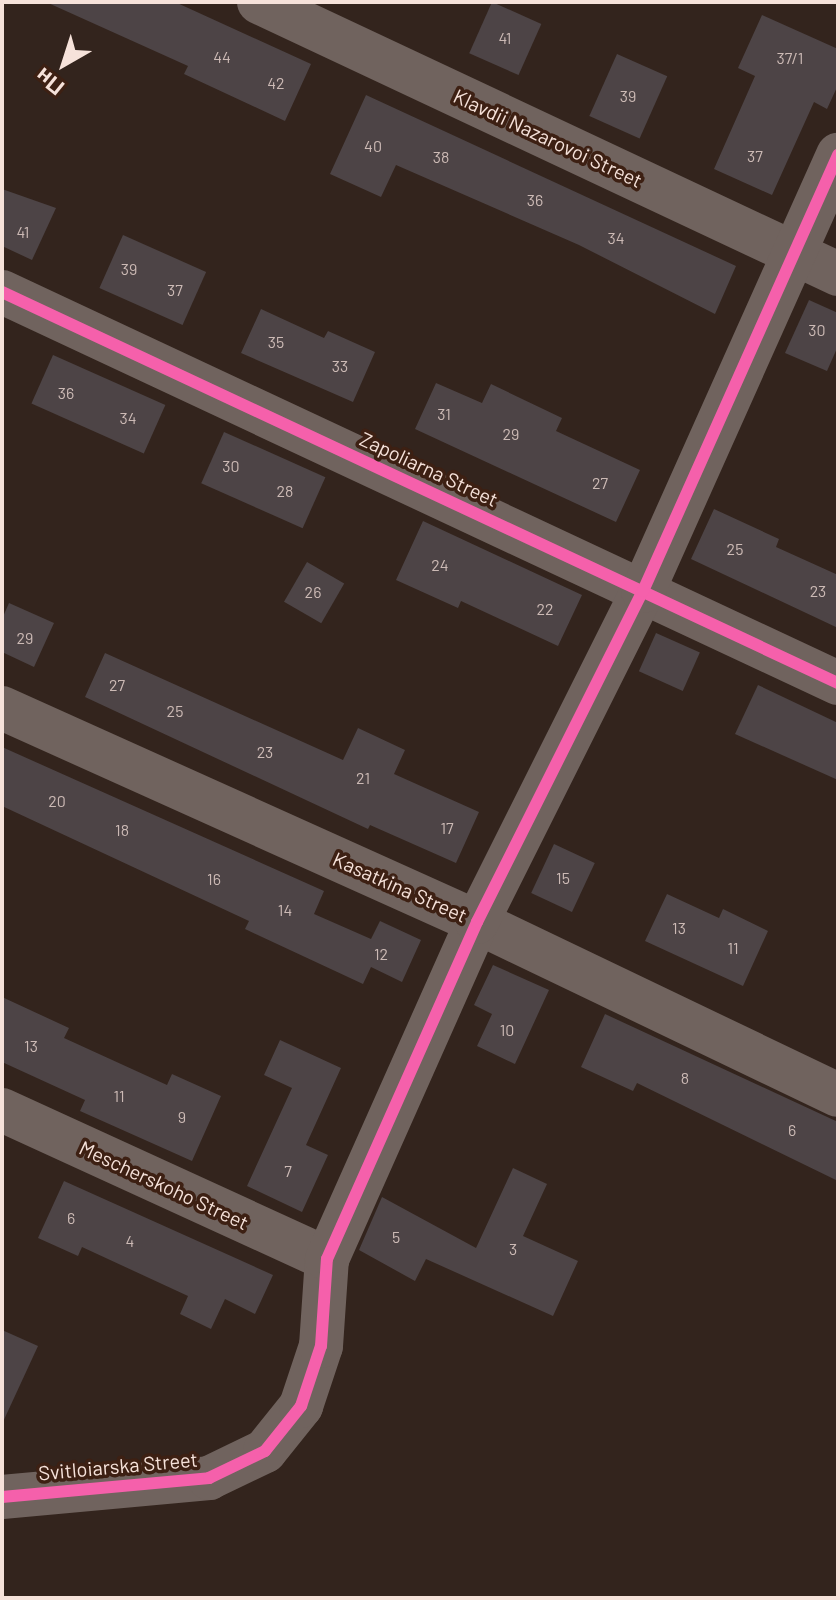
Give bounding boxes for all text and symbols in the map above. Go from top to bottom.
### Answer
north arrow [24,24,104,104]
house number: 41 [499,28,511,48]
house number: 44 [213,47,231,67]
house number: 37/1 [777,48,803,68]
text: Пн [29,63,68,102]
house number: 42 [267,73,285,93]
street label: Klavdii Nazarovoi Street [450,84,646,192]
house number: 39 [620,86,636,106]
house number: 40 [364,136,382,156]
house number: 37 [747,146,763,166]
house number: 38 [433,147,449,167]
house number: 36 [527,190,543,210]
house number: 41 [17,222,29,242]
house number: 34 [607,228,625,248]
house number: 39 [121,259,137,279]
house number: 37 [167,280,183,300]
house number: 30 [808,320,826,340]
house number: 35 [268,332,284,352]
house number: 33 [332,356,348,376]
house number: 36 [58,383,74,403]
house number: 31 [437,404,451,424]
house number: 34 [119,408,137,428]
house number: 29 [503,424,519,444]
street label: Zapoliarna Street [356,426,502,512]
house number: 30 [222,456,240,476]
house number: 27 [592,473,608,493]
house number: 28 [277,481,293,501]
house number: 25 [727,539,743,559]
house number: 24 [431,555,449,575]
house number: 23 [810,581,826,601]
house number: 26 [305,582,321,602]
house number: 22 [536,599,554,619]
house number: 29 [17,628,33,648]
house number: 27 [109,675,125,695]
house number: 25 [167,701,183,721]
house number: 23 [257,742,273,762]
house number: 21 [356,768,370,788]
house number: 20 [48,791,66,811]
house number: 17 [440,818,454,838]
house number: 18 [115,820,129,840]
street label: Kasatkina Street [329,847,471,927]
house number: 15 [556,868,570,888]
house number: 16 [207,869,221,889]
house number: 14 [278,900,292,920]
house number: 13 [672,918,686,938]
house number: 11 [727,938,739,958]
house number: 12 [374,944,388,964]
house number: 10 [500,1020,514,1040]
house number: 13 [24,1036,38,1056]
house number: 8 [681,1068,689,1088]
house number: 11 [113,1086,125,1106]
house number: 9 [178,1107,186,1127]
house number: 6 [788,1120,796,1140]
street label: Mescherskoho Street [76,1135,252,1235]
house number: 7 [284,1161,292,1181]
house number: 6 [67,1208,75,1228]
house number: 5 [392,1227,400,1247]
house number: 4 [126,1231,134,1251]
house number: 3 [509,1239,517,1259]
street label: Svitloiarska Street [37,1447,199,1485]

